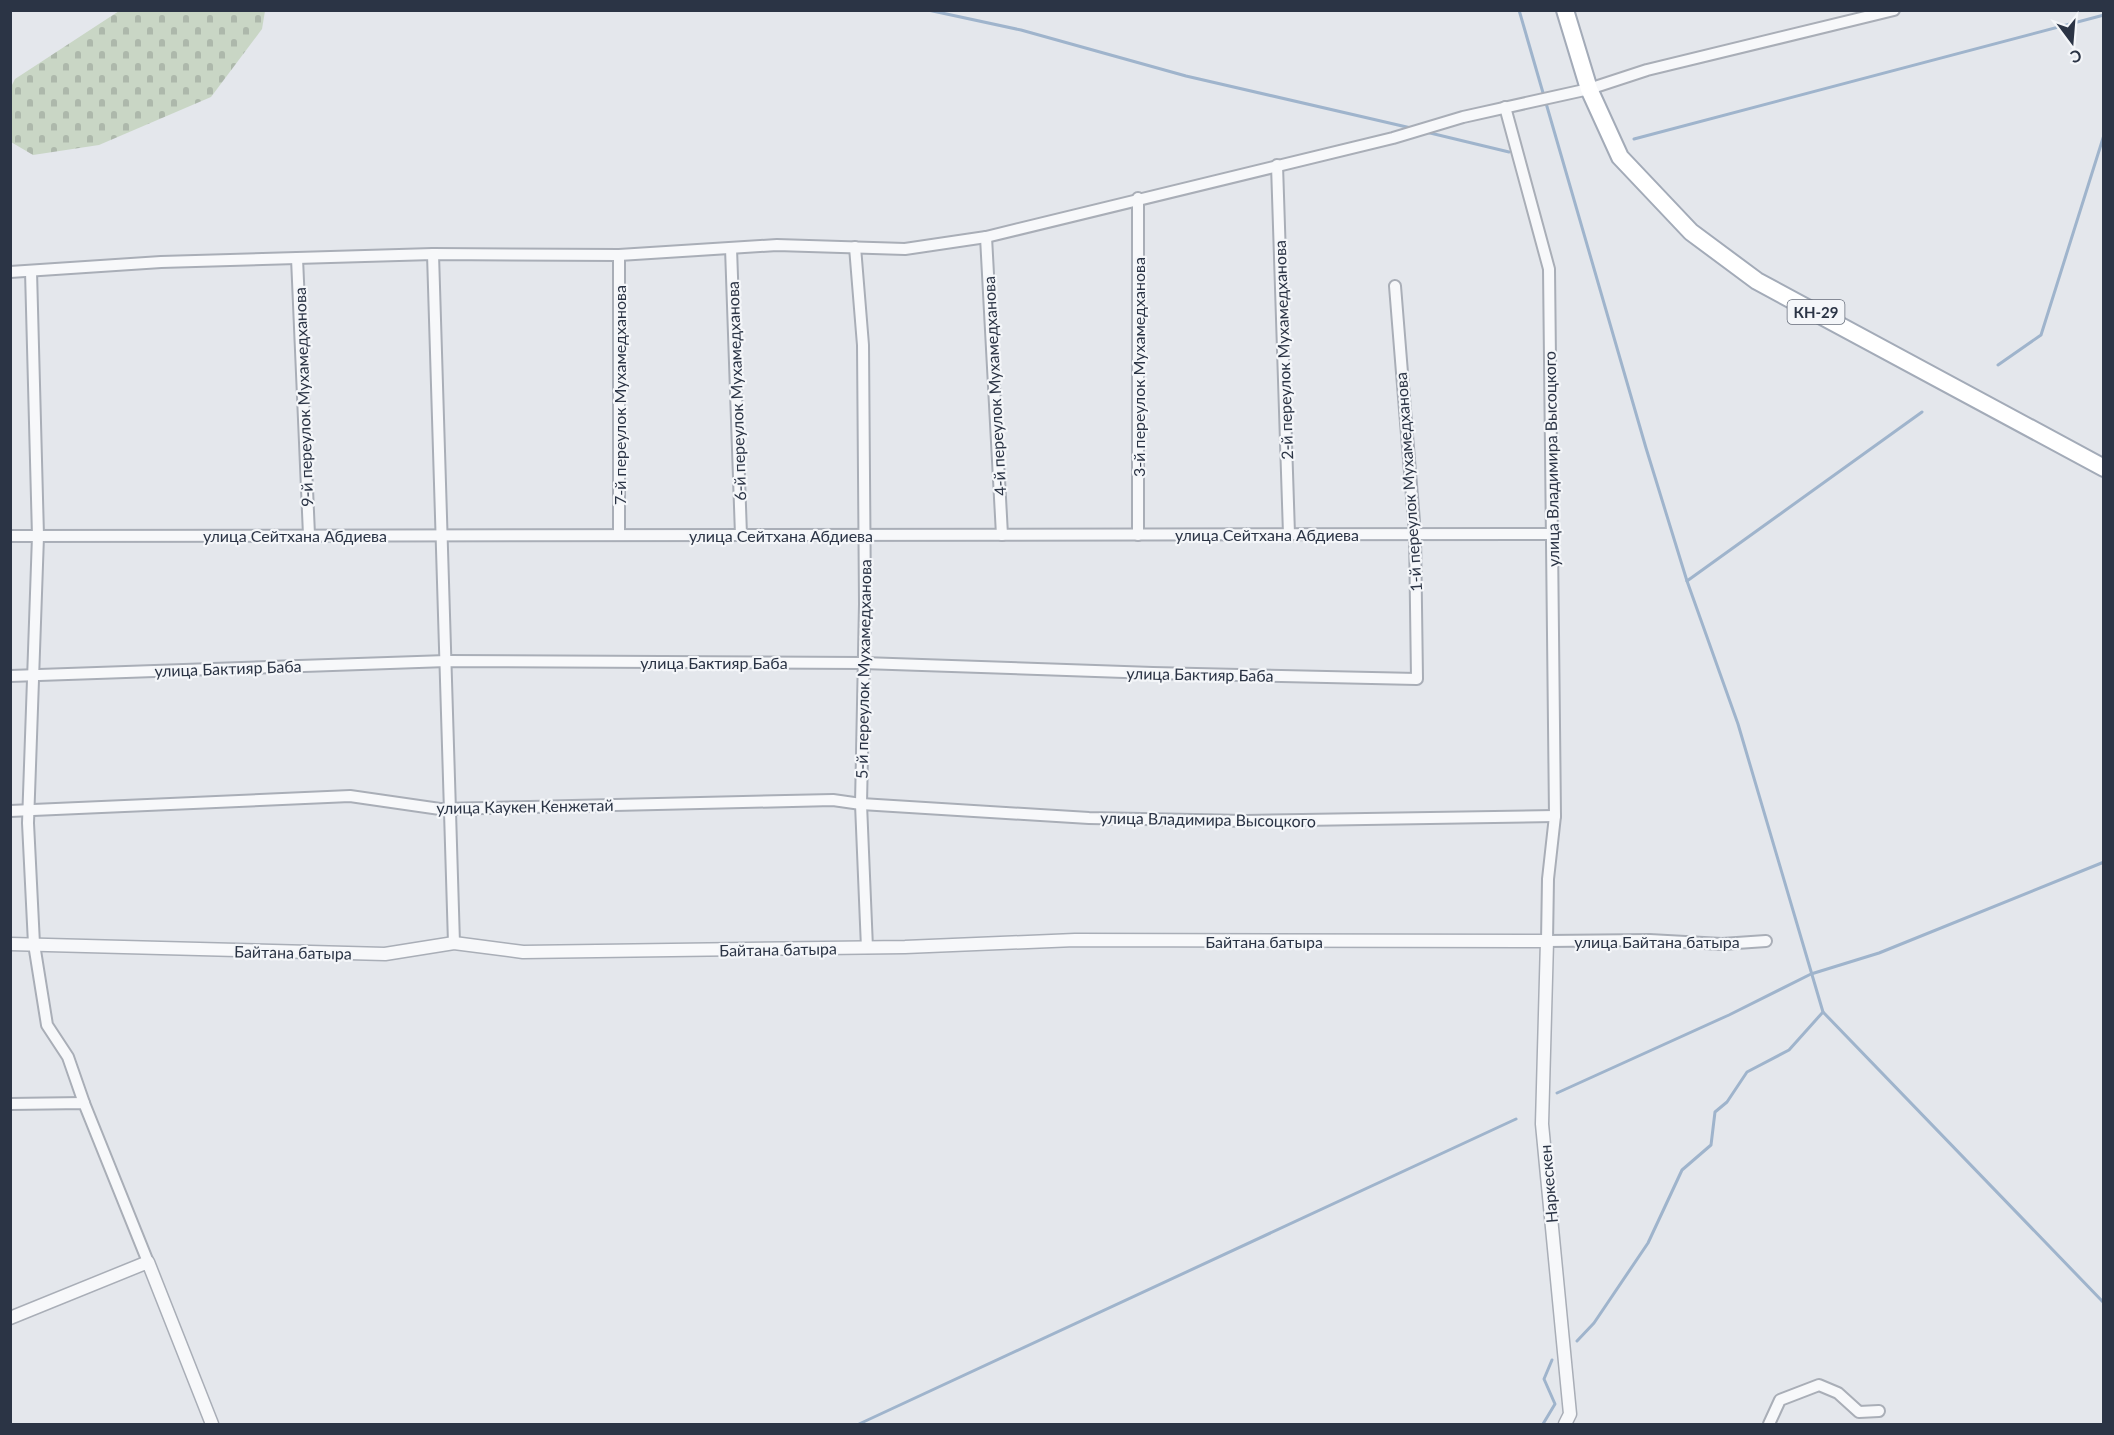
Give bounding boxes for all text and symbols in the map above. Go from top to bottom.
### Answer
north arrow [2042,12,2102,72]
text: С [2068,46,2084,68]
street label: 2-й переулок Мухамедханова [1270,240,1296,460]
street label: 3-й переулок Мухамедханова [1129,257,1148,477]
street label: 4-й переулок Мухамедханова [979,276,1009,496]
street label: 6-й переулок Мухамедханова [723,281,749,501]
street label: 7-й переулок Мухамедханова [610,285,629,505]
street label: 9-й переулок Мухамедханова [290,287,316,507]
road number: КН-29 [1788,300,1844,324]
street label: улица Владимира Высоцкого [1540,351,1562,567]
street label: 1-й переулок Мухамедханова [1391,372,1425,592]
street label: улица Сейтхана Абдиева [1175,525,1359,544]
street label: улица Сейтхана Абдиева [203,526,387,545]
street label: улица Сейтхана Абдиева [689,526,873,545]
street label: 5-й переулок Мухамедханова [852,559,874,779]
street label: улица Бактияр Баба [640,653,788,672]
street label: улица Бактияр Баба [154,656,302,680]
street label: улица Бактияр Баба [1126,663,1274,685]
street label: улица Каукен Кенжетай [436,795,614,817]
street label: улица Владимира Высоцкого [1100,808,1316,830]
street label: Байтана батыра [1205,932,1323,951]
street label: улица Байтана батыра [1574,932,1740,951]
street label: Байтана батыра [719,938,837,960]
street label: Байтана батыра [234,941,352,963]
street label: Наркескен [1535,1144,1561,1224]

